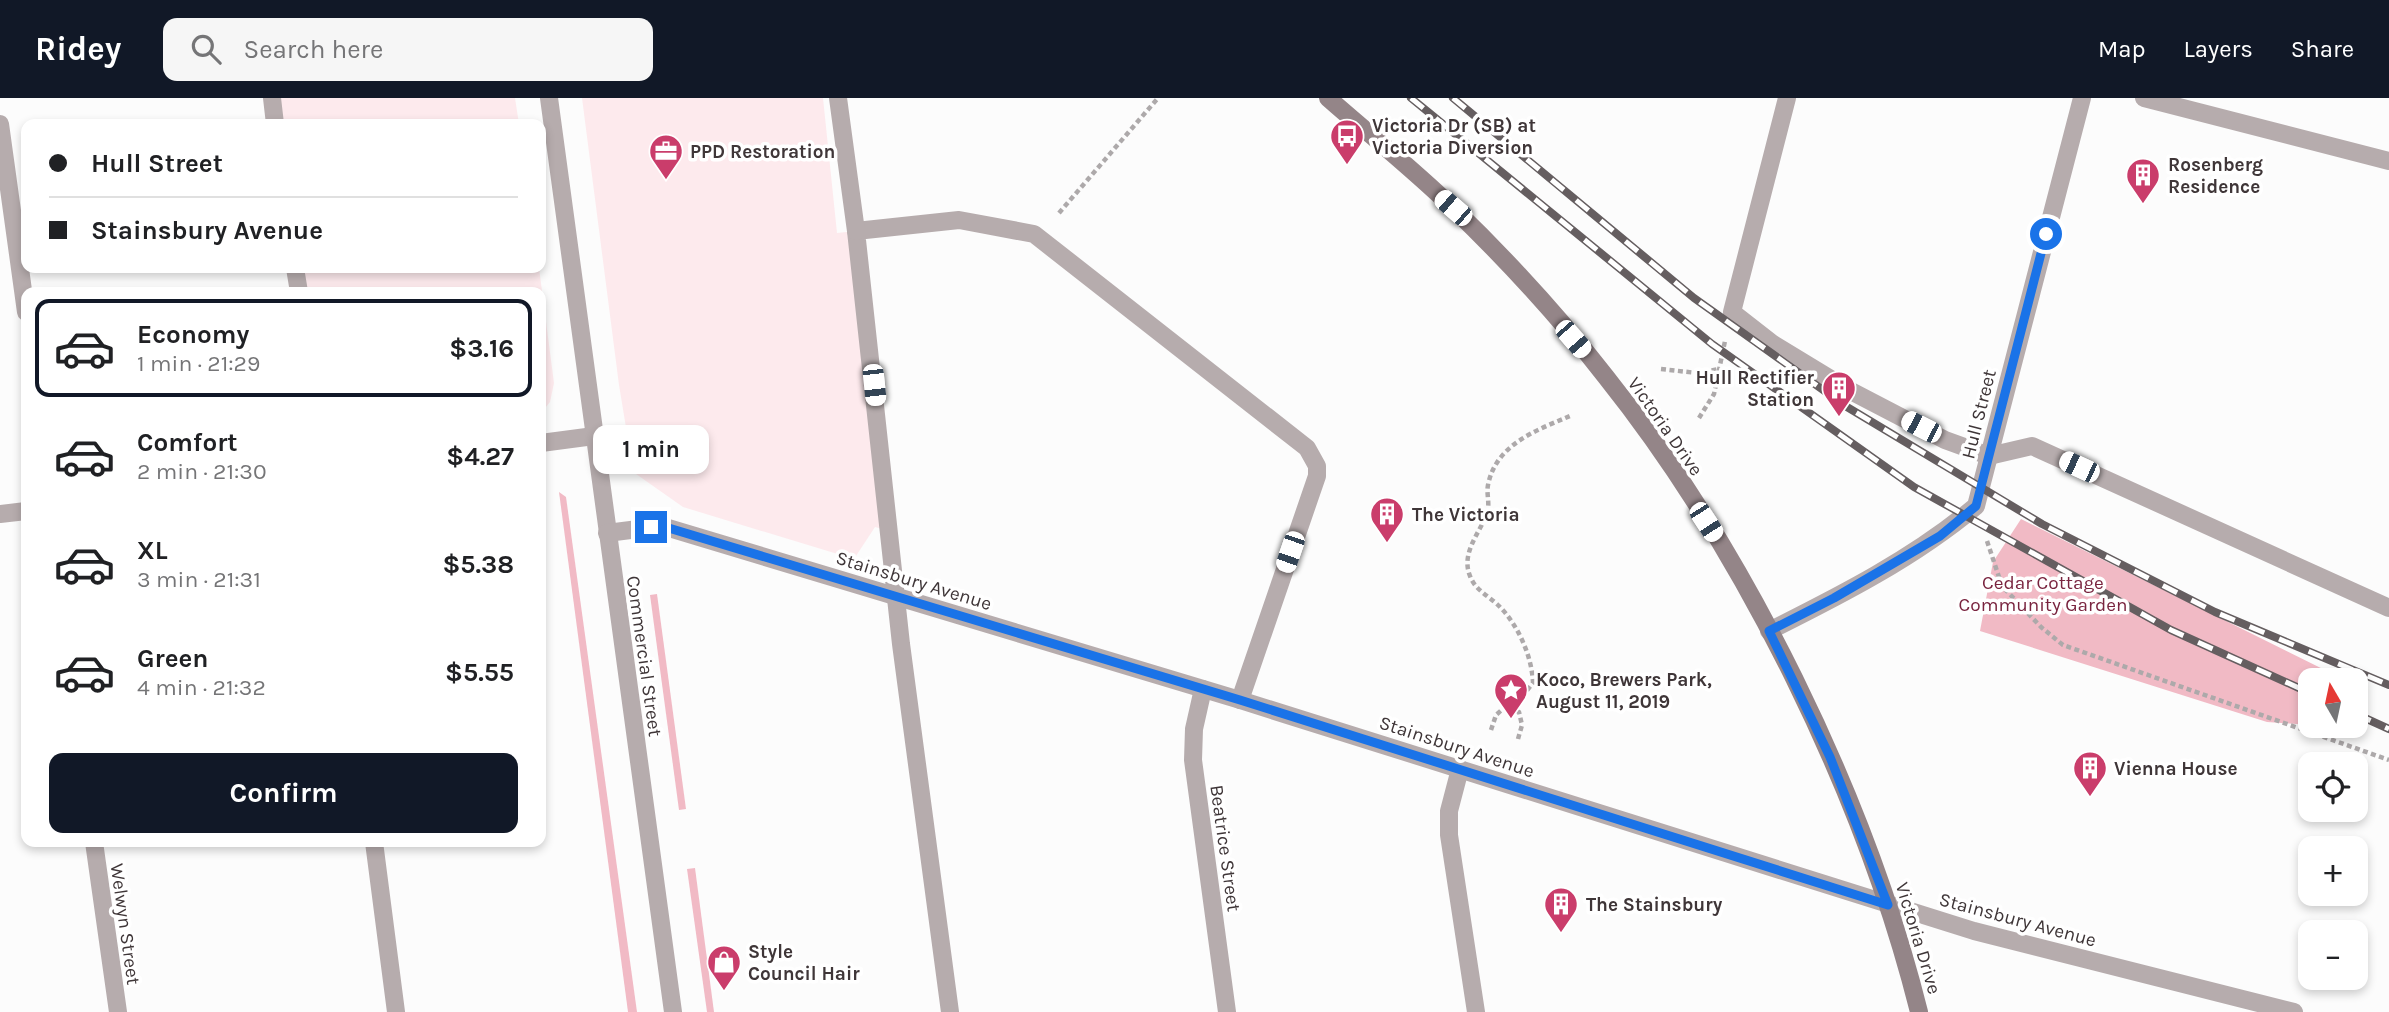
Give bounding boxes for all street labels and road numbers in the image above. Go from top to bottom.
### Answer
street label: Hull Street [1957,367,2001,461]
street label: Victoria Drive [1623,373,1707,480]
street label: Stainsbury Avenue [833,547,994,615]
street label: Commercial Street [622,574,666,738]
street label: Stainsbury Avenue [1376,712,1537,782]
street label: Beatrice Street [1205,783,1245,913]
street label: Welwyn Street [106,862,144,986]
street label: Victoria Drive [1891,880,1945,997]
street label: Stainsbury Avenue [1937,888,2099,952]

